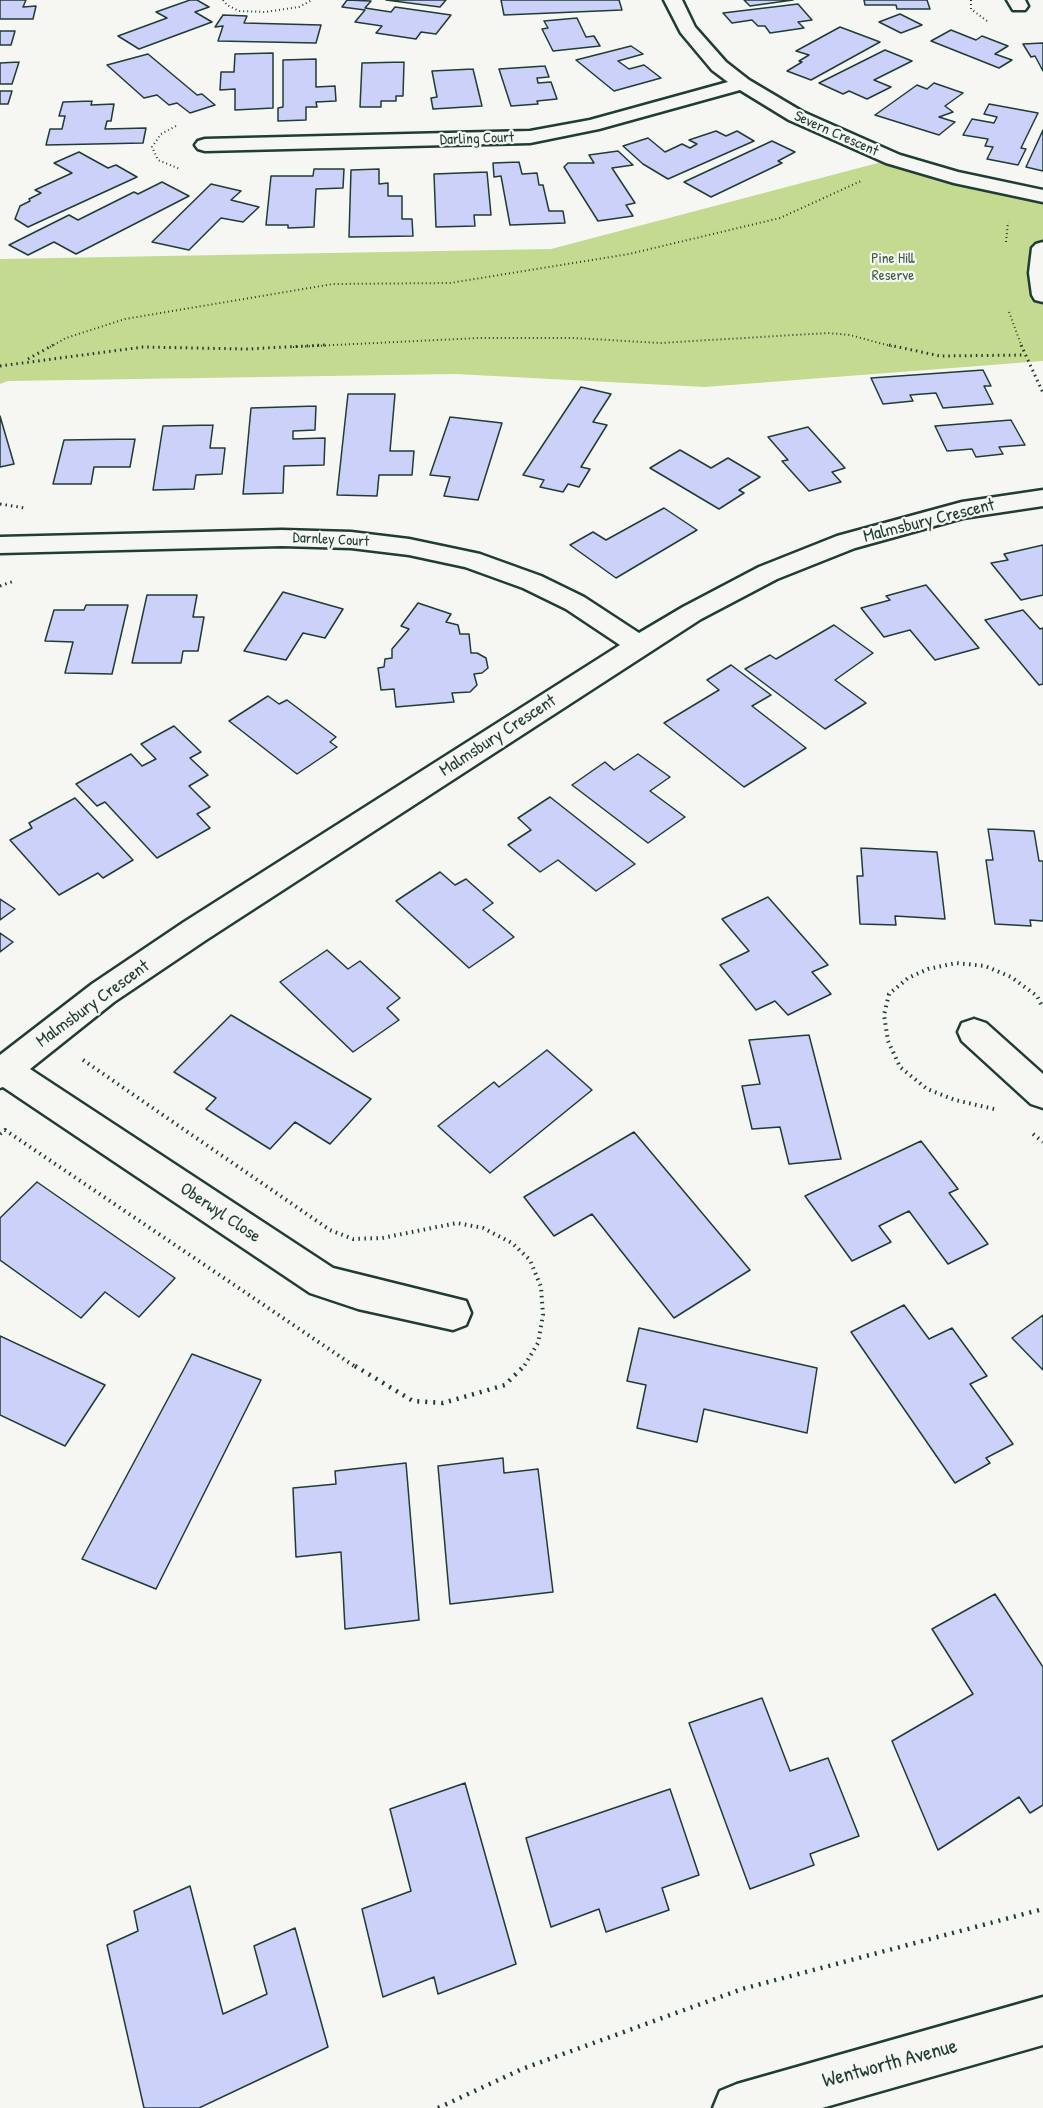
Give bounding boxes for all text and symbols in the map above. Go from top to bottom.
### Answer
street label: Severn Crescent [791,107,881,161]
street label: Darling Court [440,129,514,149]
park label: Pine Hill Reserve [871,250,915,285]
street label: Malmsbury Crescent [861,494,997,548]
street label: Darnley Court [292,529,370,551]
street label: Malmsbury Crescent [436,690,560,782]
street label: Malmsbury Crescent [32,956,154,1052]
street label: Oberwyl Close [176,1178,264,1248]
street label: Wentworth Avenue [820,2034,960,2094]

